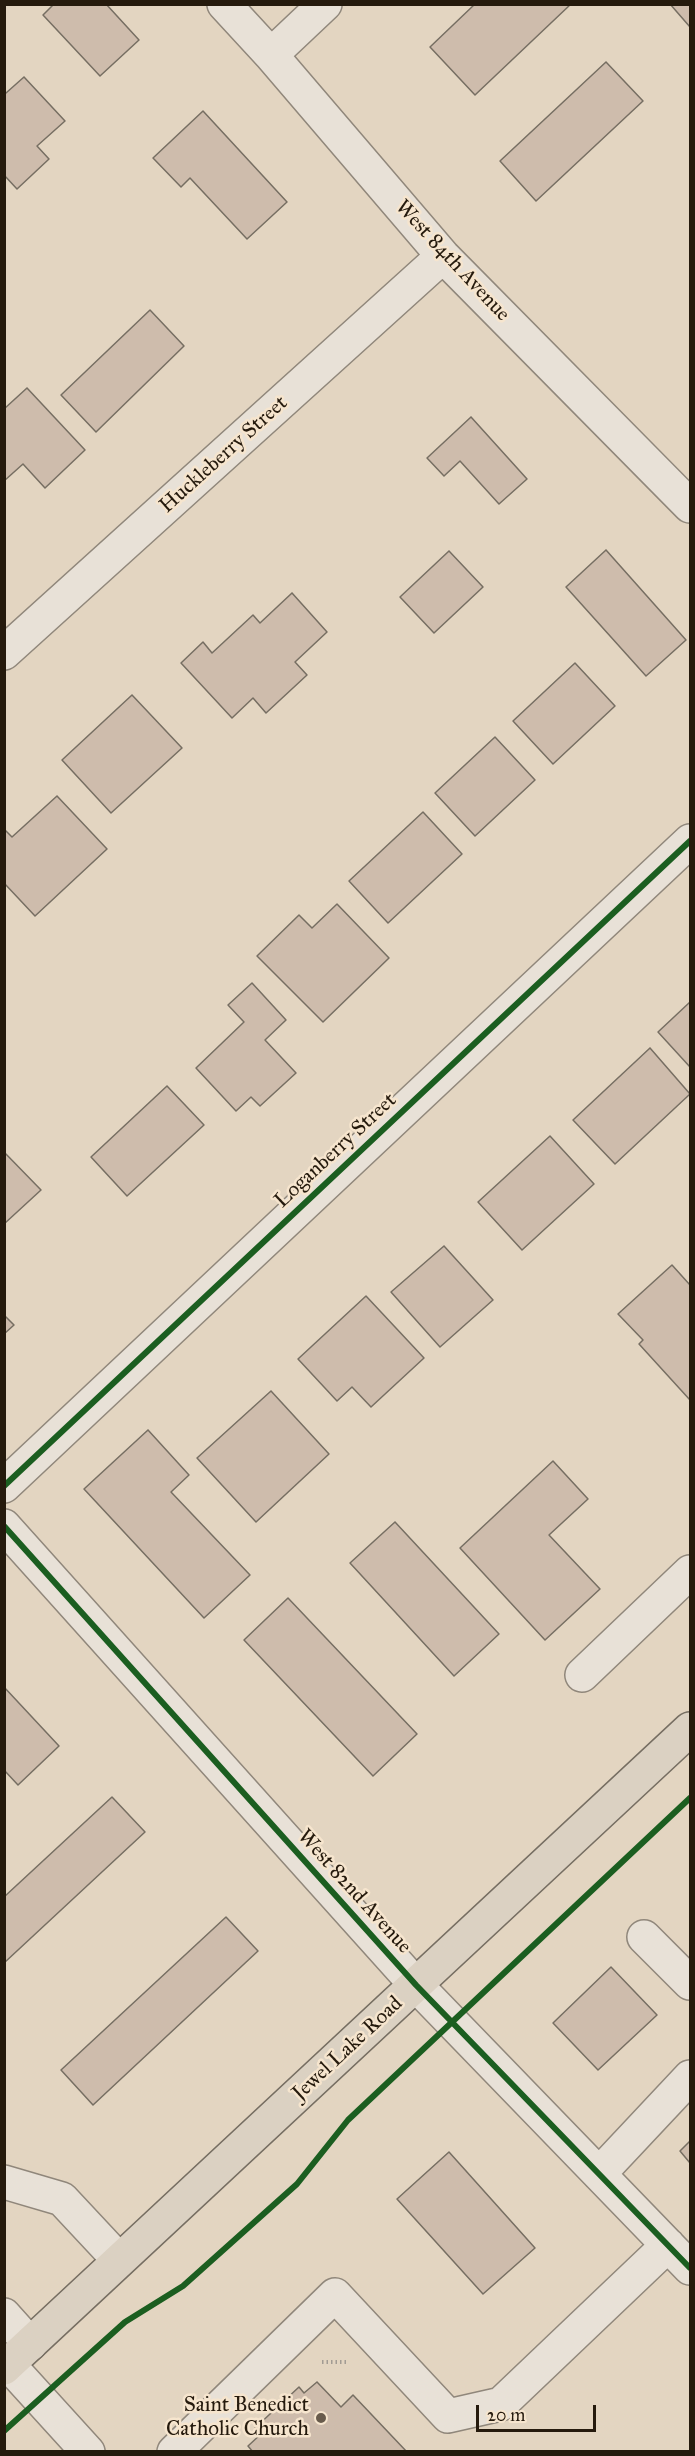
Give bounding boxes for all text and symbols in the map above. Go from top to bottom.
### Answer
street label: West 84th Avenue [389,195,515,327]
street label: Huckleberry Street [155,391,293,519]
street label: Loganberry Street [270,1088,402,1214]
street label: West 82nd Avenue [292,1825,416,1959]
street label: Jewel Lake Road [288,1992,408,2106]
place label: Saint Benedict Catholic Church [166,2393,309,2443]
scale bar [479,2393,599,2431]
text: 20 m [487,2404,525,2426]
marker: Saint Benedict Catholic Church [314,2411,328,2425]

